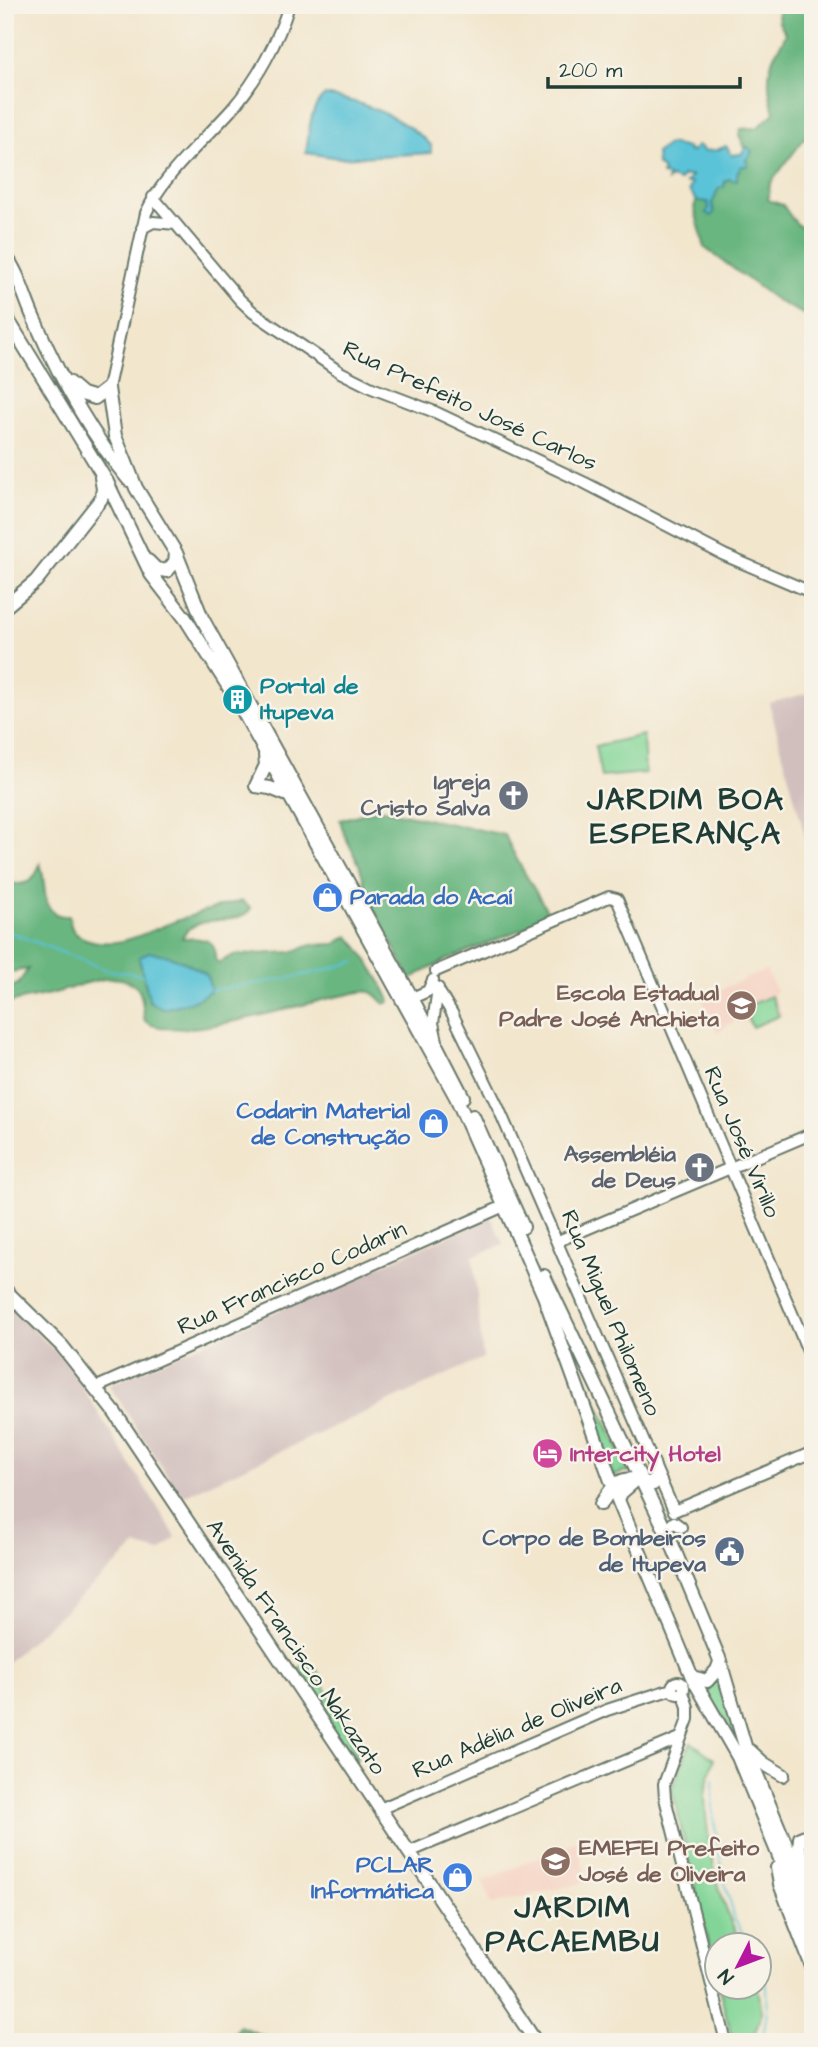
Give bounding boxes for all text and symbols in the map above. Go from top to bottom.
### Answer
scale bar [548,46,741,90]
text: 200 m [559,56,623,85]
street label: Rua Prefeito José Carlos [338,333,602,479]
place label: Portal de Itupeva [260,670,359,728]
building icon: Portal de Itupeva [220,682,254,716]
place label: Igreja Cristo Salva [361,766,490,824]
church icon: Igreja Cristo Salva [496,778,530,812]
district label: JARDIM BOA ESPERANÇA [586,779,785,855]
shop icon: Parada do Acaí [310,880,344,914]
place label: Parada do Acaí [350,881,512,913]
place label: Escola Estadual Padre José Anchieta [499,977,719,1035]
school or university icon: Escola Estadual Padre José Anchieta [725,989,759,1023]
street label: Rua José Virillo [696,1061,788,1223]
place label: Codarin Material de Construção [236,1095,410,1153]
shop icon: Codarin Material de Construção [416,1107,450,1141]
place label: Assembléia de Deus [564,1138,676,1196]
church icon: Assembléia de Deus [682,1150,716,1184]
street label: Rua Miguel Philomeno [552,1205,669,1421]
street label: Rua Francisco Codarin [172,1213,412,1343]
hotel icon: Intercity Hotel [530,1437,564,1471]
place label: Intercity Hotel [570,1438,721,1472]
street label: Avenida Francisco Nakazato [198,1513,394,1781]
place label: Corpo de Bombeiros de Itupeva [482,1522,706,1580]
public building icon: Corpo de Bombeiros de Itupeva [712,1534,746,1568]
street label: Rua Adélia de Oliveira [408,1669,627,1787]
place label: EMEFEI Prefeito José de Oliveira [578,1832,759,1890]
school or university icon: EMEFEI Prefeito José de Oliveira [539,1844,573,1878]
place label: PCLAR Informática [311,1849,434,1907]
shop icon: PCLAR Informática [440,1861,474,1895]
district label: JARDIM PACAEMBU [485,1887,661,1963]
north arrow [702,1932,772,2002]
text: N [712,1963,741,1990]

